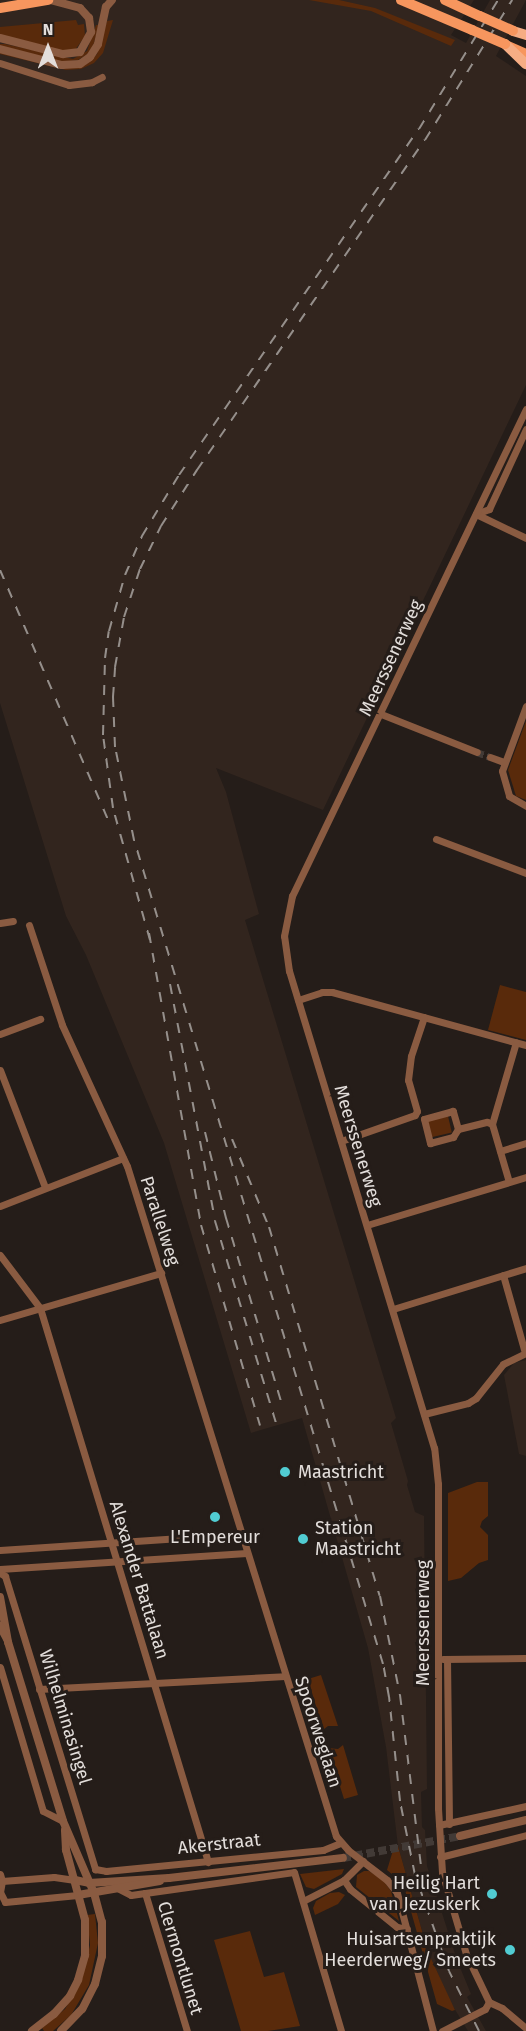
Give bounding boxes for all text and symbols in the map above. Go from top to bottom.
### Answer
north arrow [18,18,78,78]
text: N [43,20,53,39]
street label: Meerssenerweg [355,596,427,720]
street label: Meerssenerweg [329,1083,387,1209]
street label: Parallelweg [135,1174,185,1268]
place label: Maastricht [298,1461,384,1483]
marker: Maastricht [276,1463,294,1481]
street label: Alexander Battalaan [105,1498,173,1662]
marker: L'Empereur [208,1510,222,1524]
place label: Station Maastricht [315,1518,401,1561]
place label: L'Empereur [170,1526,260,1548]
marker: Station Maastricht [296,1532,310,1546]
street label: Meerssenerweg [412,1560,434,1686]
street label: Wilhelminasingel [34,1647,96,1787]
street label: Spoorweglaan [290,1674,346,1790]
street label: Akerstraat [177,1829,261,1859]
place label: Heilig Hart van Jezuskerk [370,1873,480,1916]
marker: Heilig Hart van Jezuskerk [485,1887,499,1901]
street label: Clermontlunet [153,1899,207,2017]
place label: Huisartsenpraktijk Heerderweg/ Smeets [324,1929,496,1972]
marker: Huisartsenpraktijk Heerderweg/ Smeets [501,1941,519,1959]

